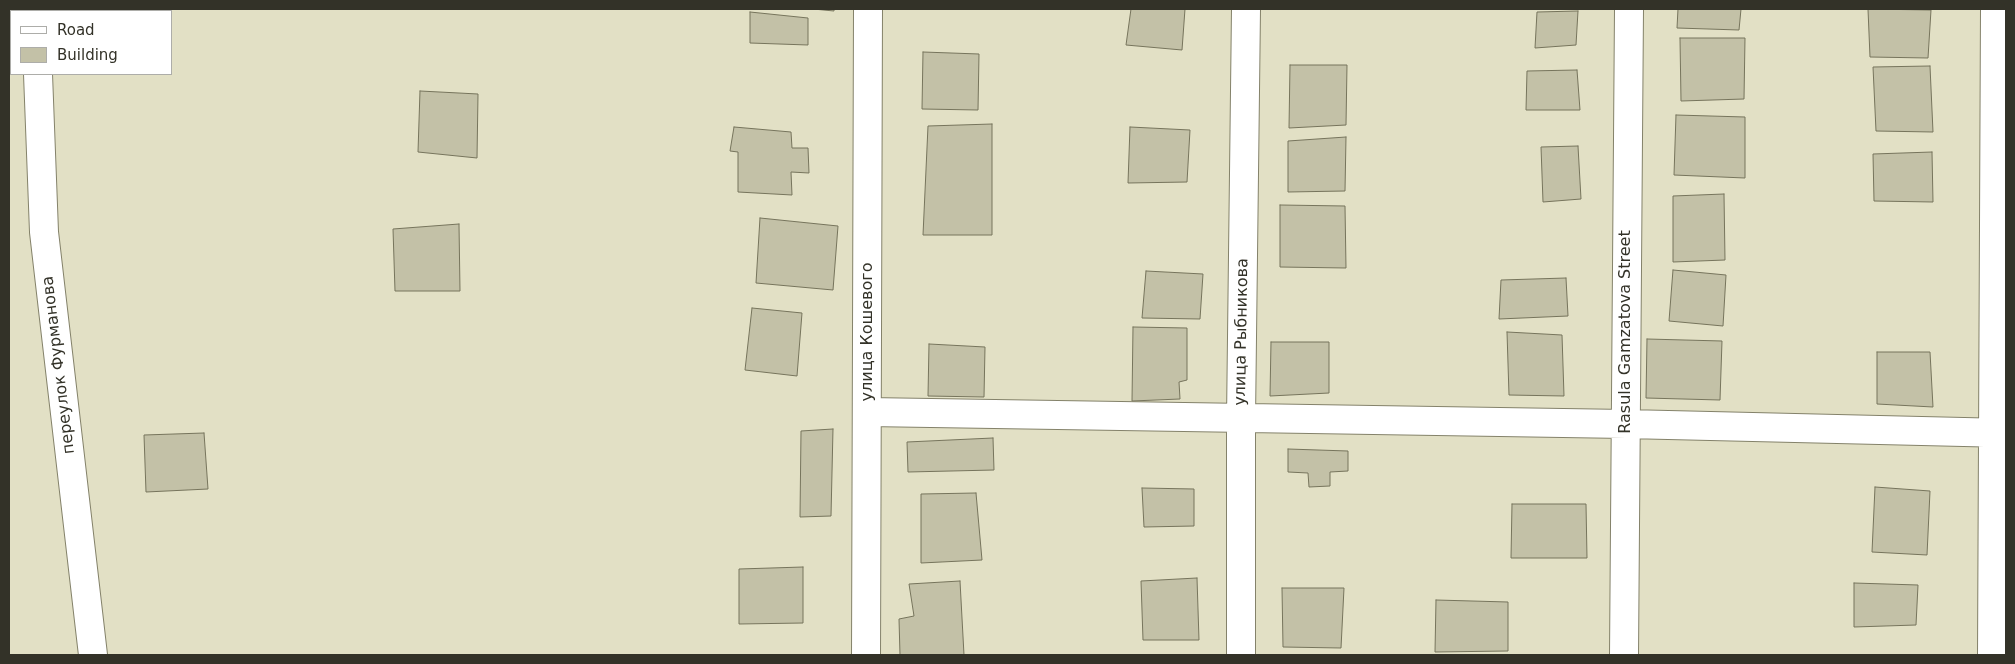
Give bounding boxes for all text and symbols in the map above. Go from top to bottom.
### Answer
legend [10,10,172,75]
text: Road [57,21,95,39]
text: Building [57,46,118,64]
street label: Rasula Gamzatova Street [1616,230,1636,434]
street label: улица Рыбникова [1231,258,1253,406]
street label: улица Кошевого [858,263,878,401]
street label: переулок Фурманова [39,275,79,455]

